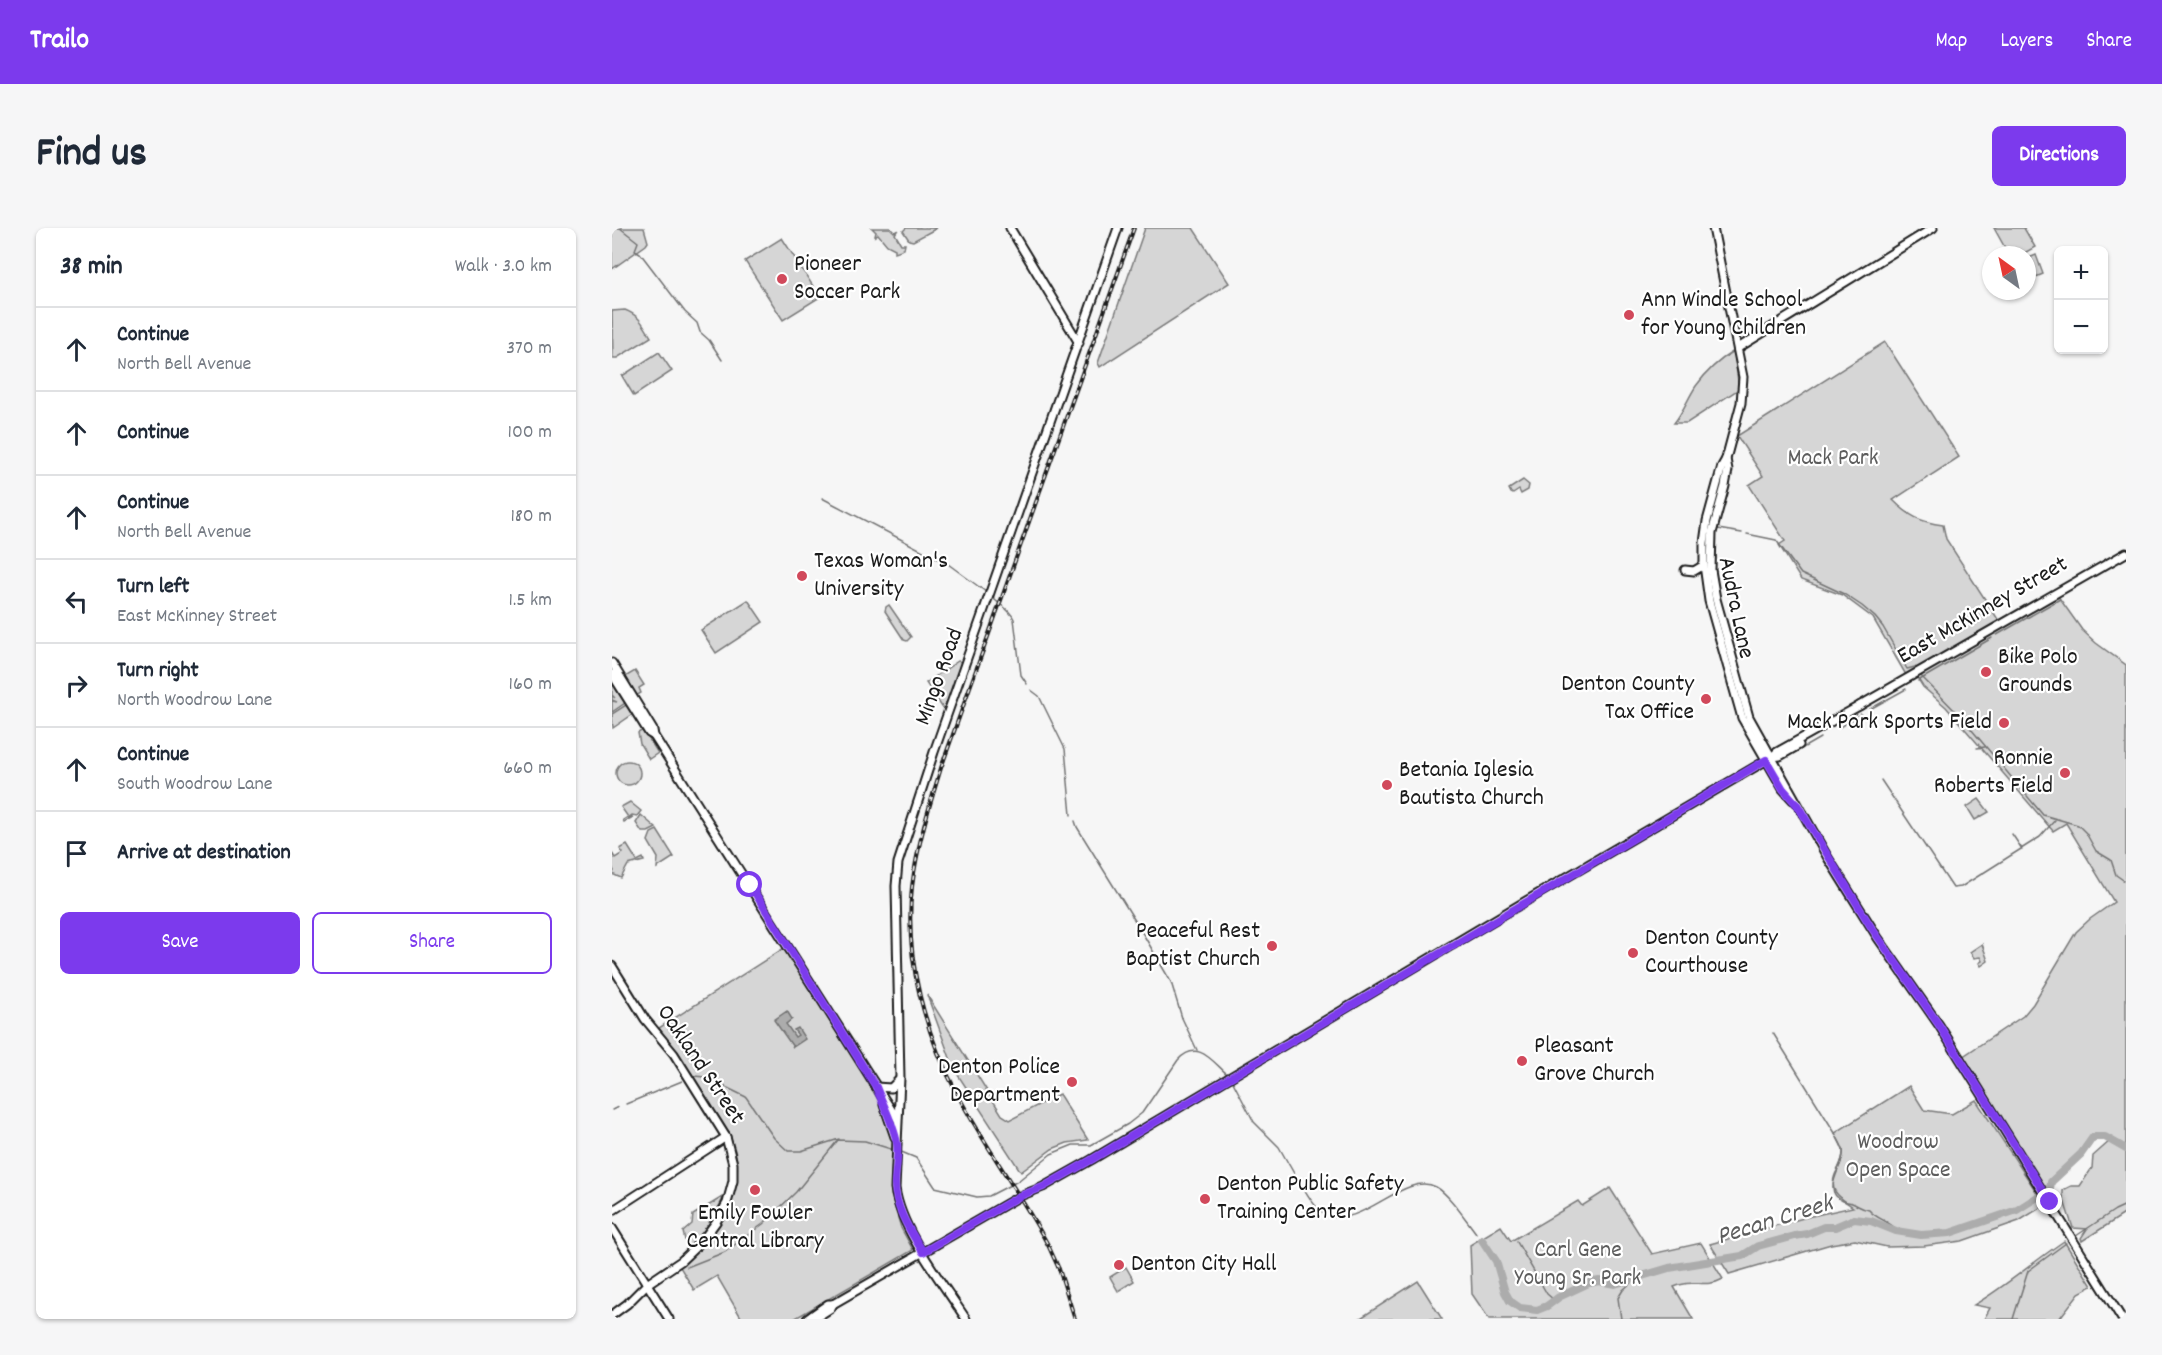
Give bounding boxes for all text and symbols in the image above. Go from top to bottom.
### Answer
text: Trailo [30,22,89,62]
text: Map [1936,27,1967,57]
text: Layers [2000,27,2053,57]
text: Share [2086,27,2132,57]
text: Find us [36,126,147,186]
button: Directions [1992,126,2126,186]
north arrow [1982,246,2036,300]
map controls [2054,246,2108,354]
button: + [2054,246,2108,300]
place label: Pioneer Soccer Park [794,248,900,310]
text: 38 min [60,249,123,286]
text: Walk · 3.0 km [455,253,552,281]
marker: Pioneer Soccer Park [775,272,789,286]
place label: Ann Windle School for Young Children [1641,284,1806,346]
button: − [2054,300,2108,354]
marker: Ann Windle School for Young Children [1622,308,1636,322]
text: Continue [117,320,189,351]
icon: ahead [60,333,93,366]
text: 370 m [506,335,552,363]
text: North Bell Avenue [117,351,251,379]
icon: ahead [60,417,93,450]
text: Continue [117,418,189,449]
text: 100 m [508,419,552,447]
park label: Mack Park [1787,442,1879,476]
text: Continue [117,488,189,519]
icon: ahead [60,501,93,534]
text: 180 m [510,503,552,531]
text: North Bell Avenue [117,519,251,547]
place label: Texas Woman's University [814,545,948,607]
street label: East McKinney Street [1891,548,2075,674]
street label: Audra Lane [1708,554,1762,662]
marker: Texas Woman's University [795,569,809,583]
text: Turn left [117,572,189,603]
icon: left [60,585,93,618]
text: 1.5 km [509,587,552,615]
text: East McKinney Street [117,603,277,631]
street label: Mingo Road [907,624,973,730]
place label: Bike Polo Grounds [1998,641,2078,703]
text: Turn right [117,656,199,687]
marker: Bike Polo Grounds [1979,665,1993,679]
place label: Denton County Tax Office [1561,668,1695,730]
icon: right [60,669,93,702]
text: 160 m [509,671,552,699]
text: North Woodrow Lane [117,687,272,715]
marker: Denton County Tax Office [1699,692,1713,706]
place label: Mack Park Sports Field [1787,706,1992,740]
marker: Mack Park Sports Field [1997,716,2011,730]
text: Continue [117,740,189,771]
place label: Ronnie Roberts Field [1934,742,2053,804]
icon: ahead [60,753,93,786]
place label: Betania Iglesia Bautista Church [1399,754,1544,816]
text: 660 m [503,755,552,783]
marker: Ronnie Roberts Field [2058,766,2072,780]
text: South Woodrow Lane [117,771,273,799]
marker: Betania Iglesia Bautista Church [1380,778,1394,792]
icon: arrive [60,837,93,870]
text: Arrive at destination [117,838,291,869]
route start [736,871,762,897]
button: Save [60,912,300,974]
button: Share [312,912,552,974]
place label: Peaceful Rest Baptist Church [1126,915,1260,977]
place label: Denton County Courthouse [1645,922,1779,984]
marker: Peaceful Rest Baptist Church [1265,939,1279,953]
marker: Denton County Courthouse [1626,946,1640,960]
street label: Oakland Street [647,998,753,1132]
place label: Pleasant Grove Church [1534,1030,1655,1092]
place label: Denton Police Department [938,1051,1060,1113]
marker: Pleasant Grove Church [1515,1054,1529,1068]
marker: Denton Police Department [1065,1075,1079,1089]
park label: Woodrow Open Space [1845,1126,1951,1188]
place label: Denton Public Safety Training Center [1217,1168,1405,1230]
marker: Emily Fowler Central Library [748,1183,762,1197]
water label: Pecan Creek [1712,1185,1840,1256]
route end [2036,1188,2062,1214]
marker: Denton Public Safety Training Center [1198,1192,1212,1206]
place label: Emily Fowler Central Library [686,1197,825,1259]
park label: Carl Gene Young Sr. Park [1515,1234,1641,1296]
place label: Denton City Hall [1131,1248,1277,1282]
marker: Denton City Hall [1112,1258,1126,1272]

